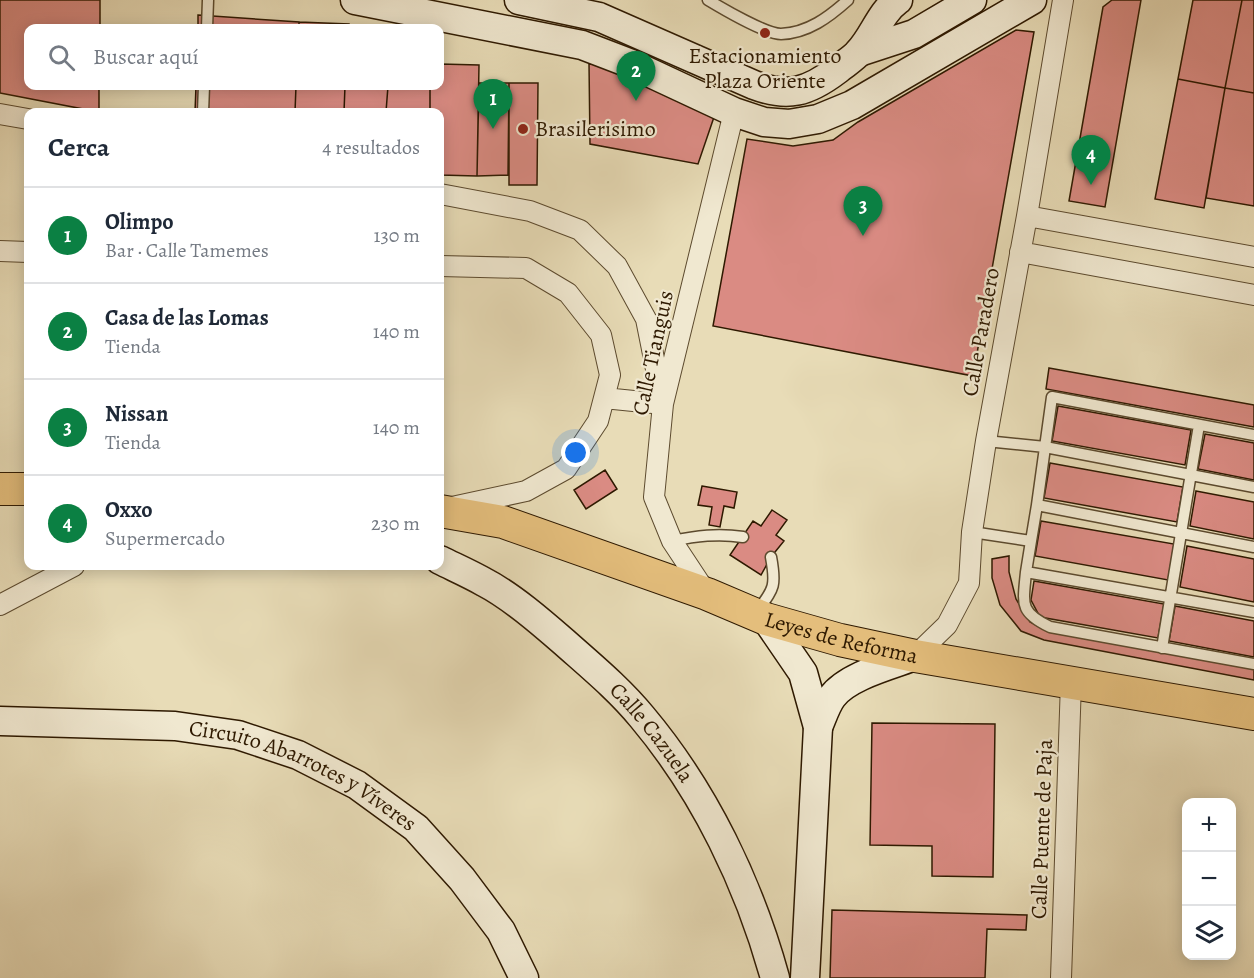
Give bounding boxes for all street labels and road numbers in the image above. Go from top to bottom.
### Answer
street label: Calle Paradero [955,265,1007,399]
street label: Calle Tianguis [625,288,681,418]
street label: Leyes de Reforma [761,604,921,671]
street label: Calle Cazuela [603,676,701,789]
street label: Circuito Abarrotes y Víveres [187,713,423,839]
street label: Calle Puente de Paja [1024,738,1060,920]

